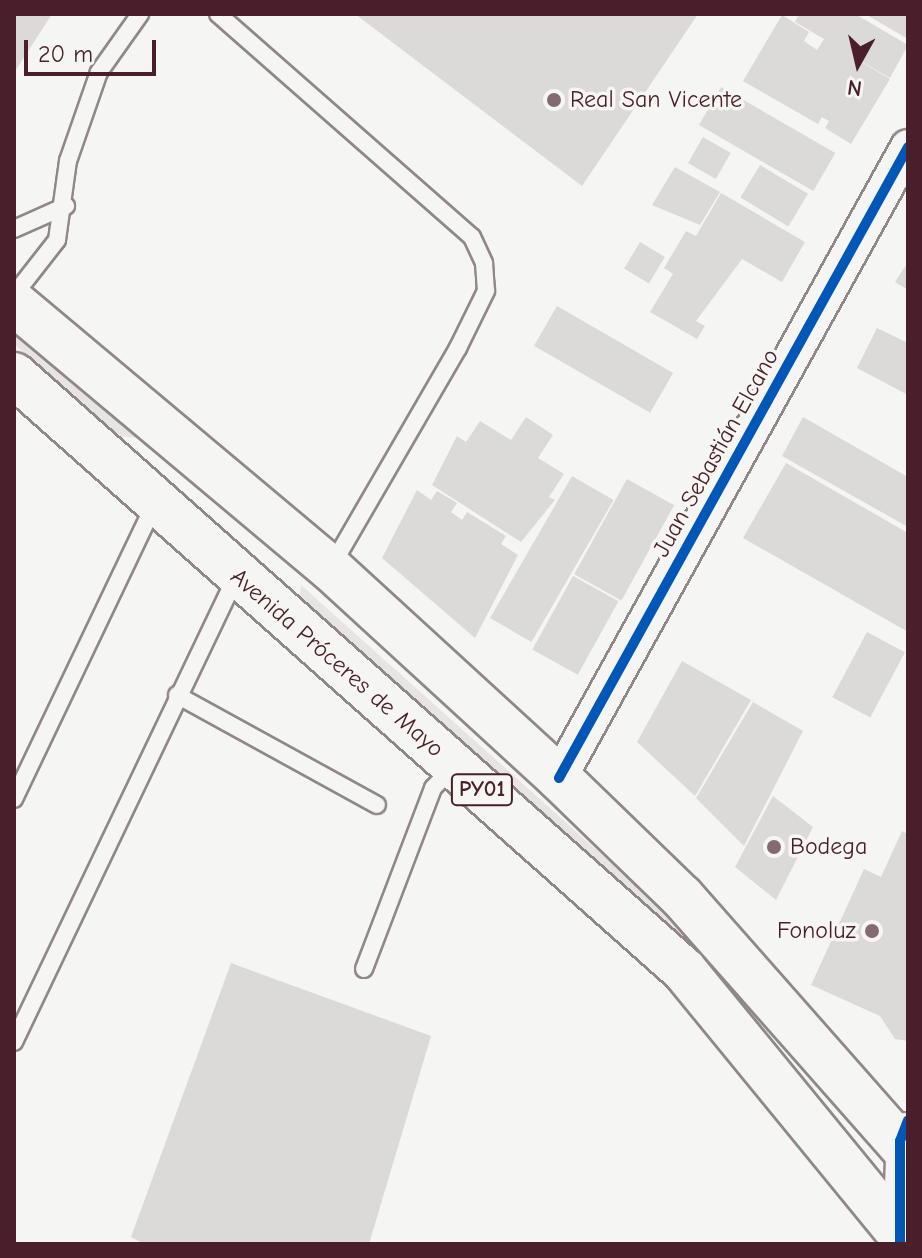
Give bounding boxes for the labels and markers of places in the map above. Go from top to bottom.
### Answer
place label: Real San Vicente [570,86,742,114]
marker: Real San Vicente [545,91,563,109]
place label: Bodega [790,833,867,861]
marker: Bodega [765,838,783,856]
place label: Fonoluz [777,917,856,945]
marker: Fonoluz [863,922,881,940]

